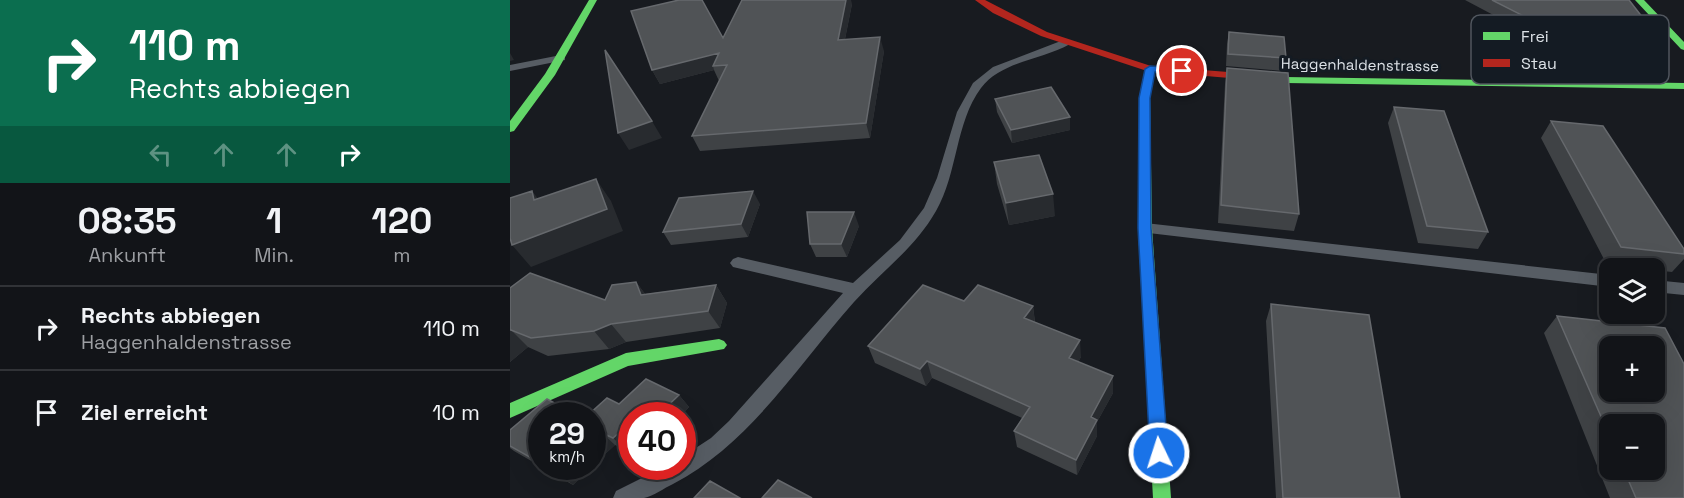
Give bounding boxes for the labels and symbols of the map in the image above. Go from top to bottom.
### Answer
legend [1471,15,1669,84]
text: Frei [1521,26,1549,47]
pin [1156,45,1207,96]
text: Stau [1521,53,1557,74]
street label: Haggenhaldenstrasse [1281,54,1439,75]
speed limit sign: 40 [618,402,696,480]
position arrow [1127,421,1191,485]

